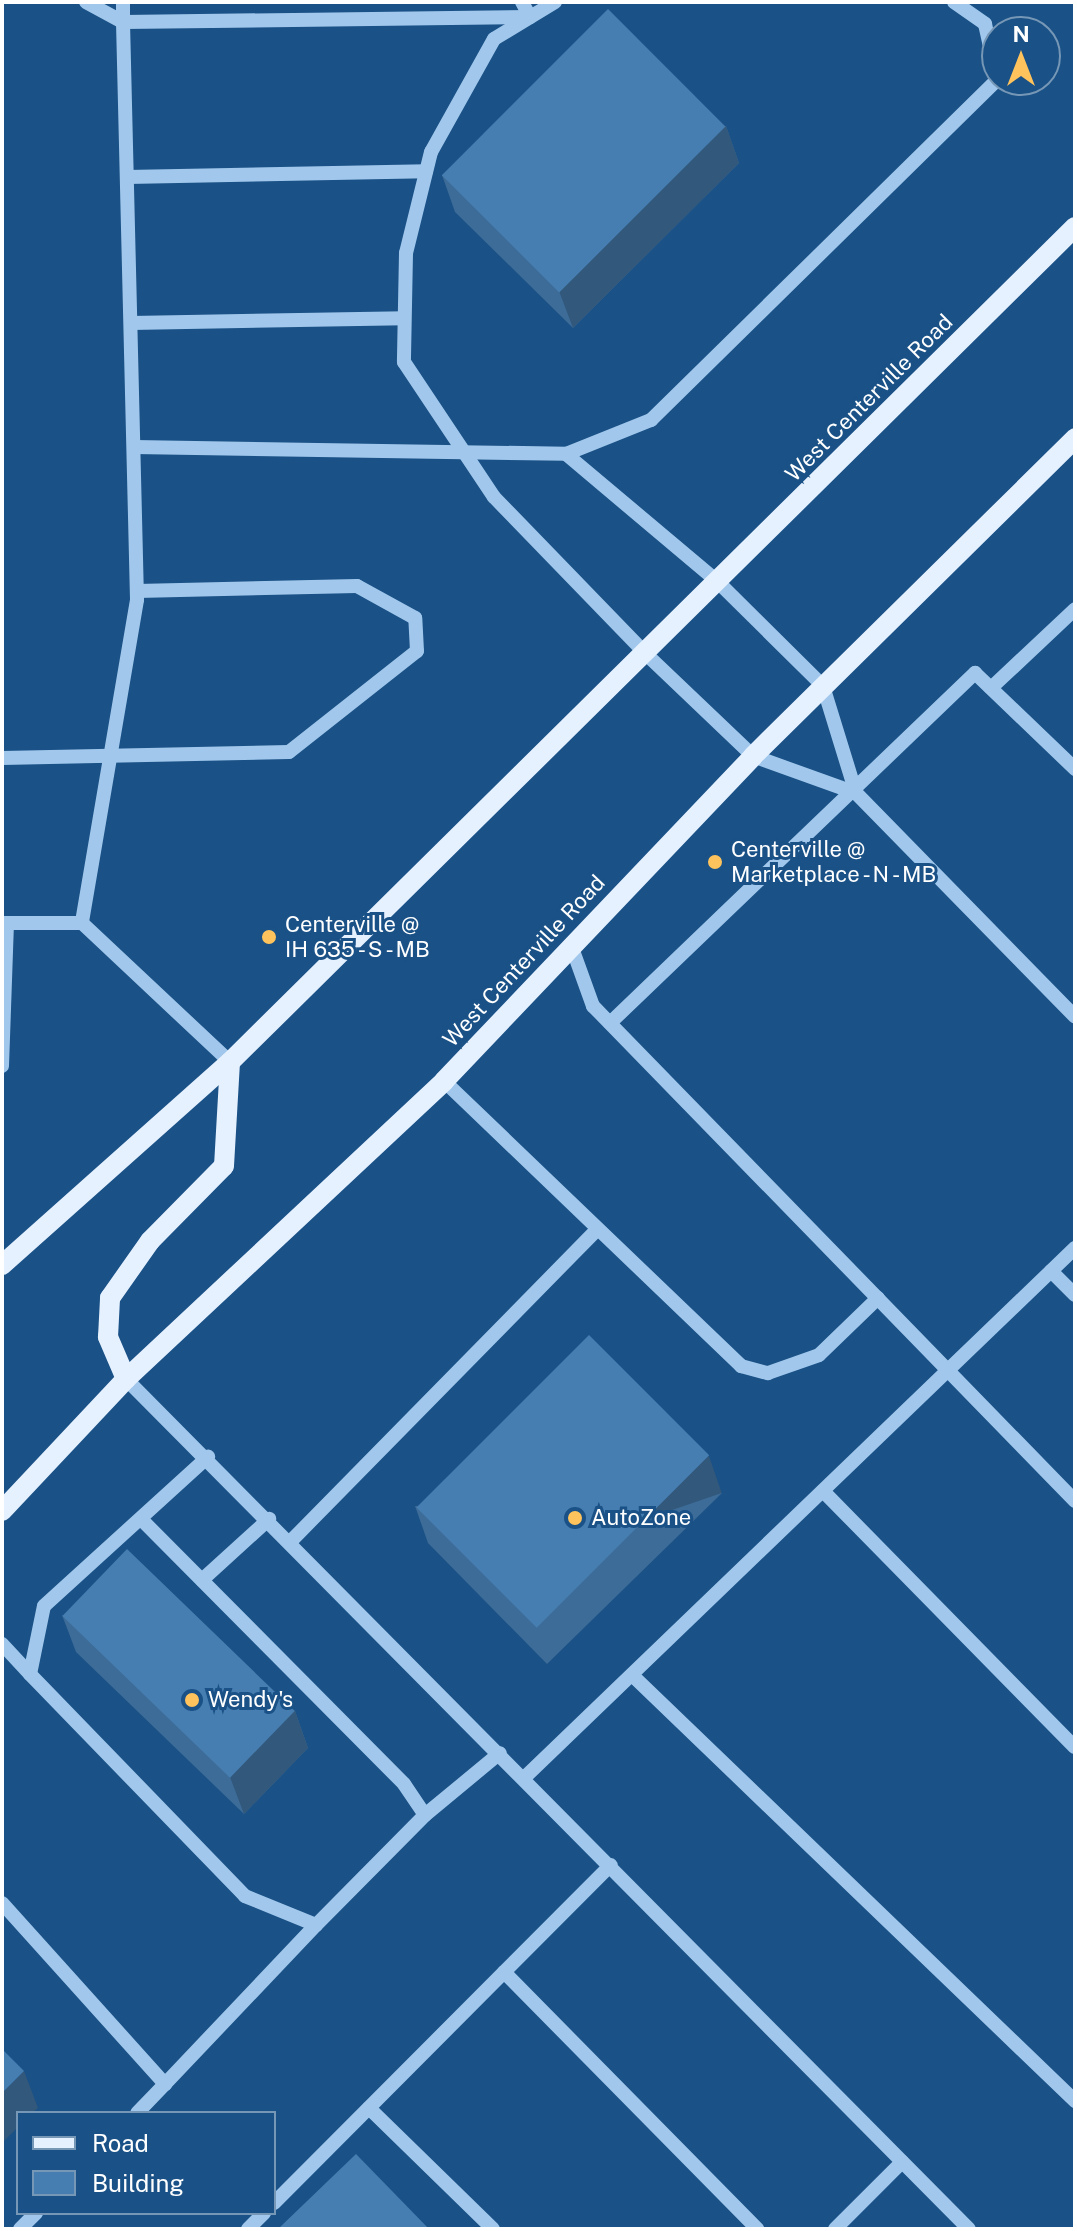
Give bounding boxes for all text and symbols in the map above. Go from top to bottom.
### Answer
north arrow [981,16,1061,96]
text: N [1012,21,1030,47]
street label: West Centerville Road [780,309,958,487]
place label: Centerville @ Marketplace - N - MB [731,836,949,888]
marker: Centerville @ Marketplace - N - MB [706,853,724,871]
street label: West Centerville Road [437,869,611,1053]
place label: Centerville @ IH 635 - S - MB [285,911,442,962]
marker: Centerville @ IH 635 - S - MB [260,928,278,946]
place label: AutoZone [591,1505,691,1531]
marker: AutoZone [566,1509,584,1527]
place label: Wendy's [208,1687,293,1713]
marker: Wendy's [183,1691,201,1709]
legend [16,2111,276,2215]
text: Road [92,2129,149,2157]
text: Building [92,2169,184,2197]

